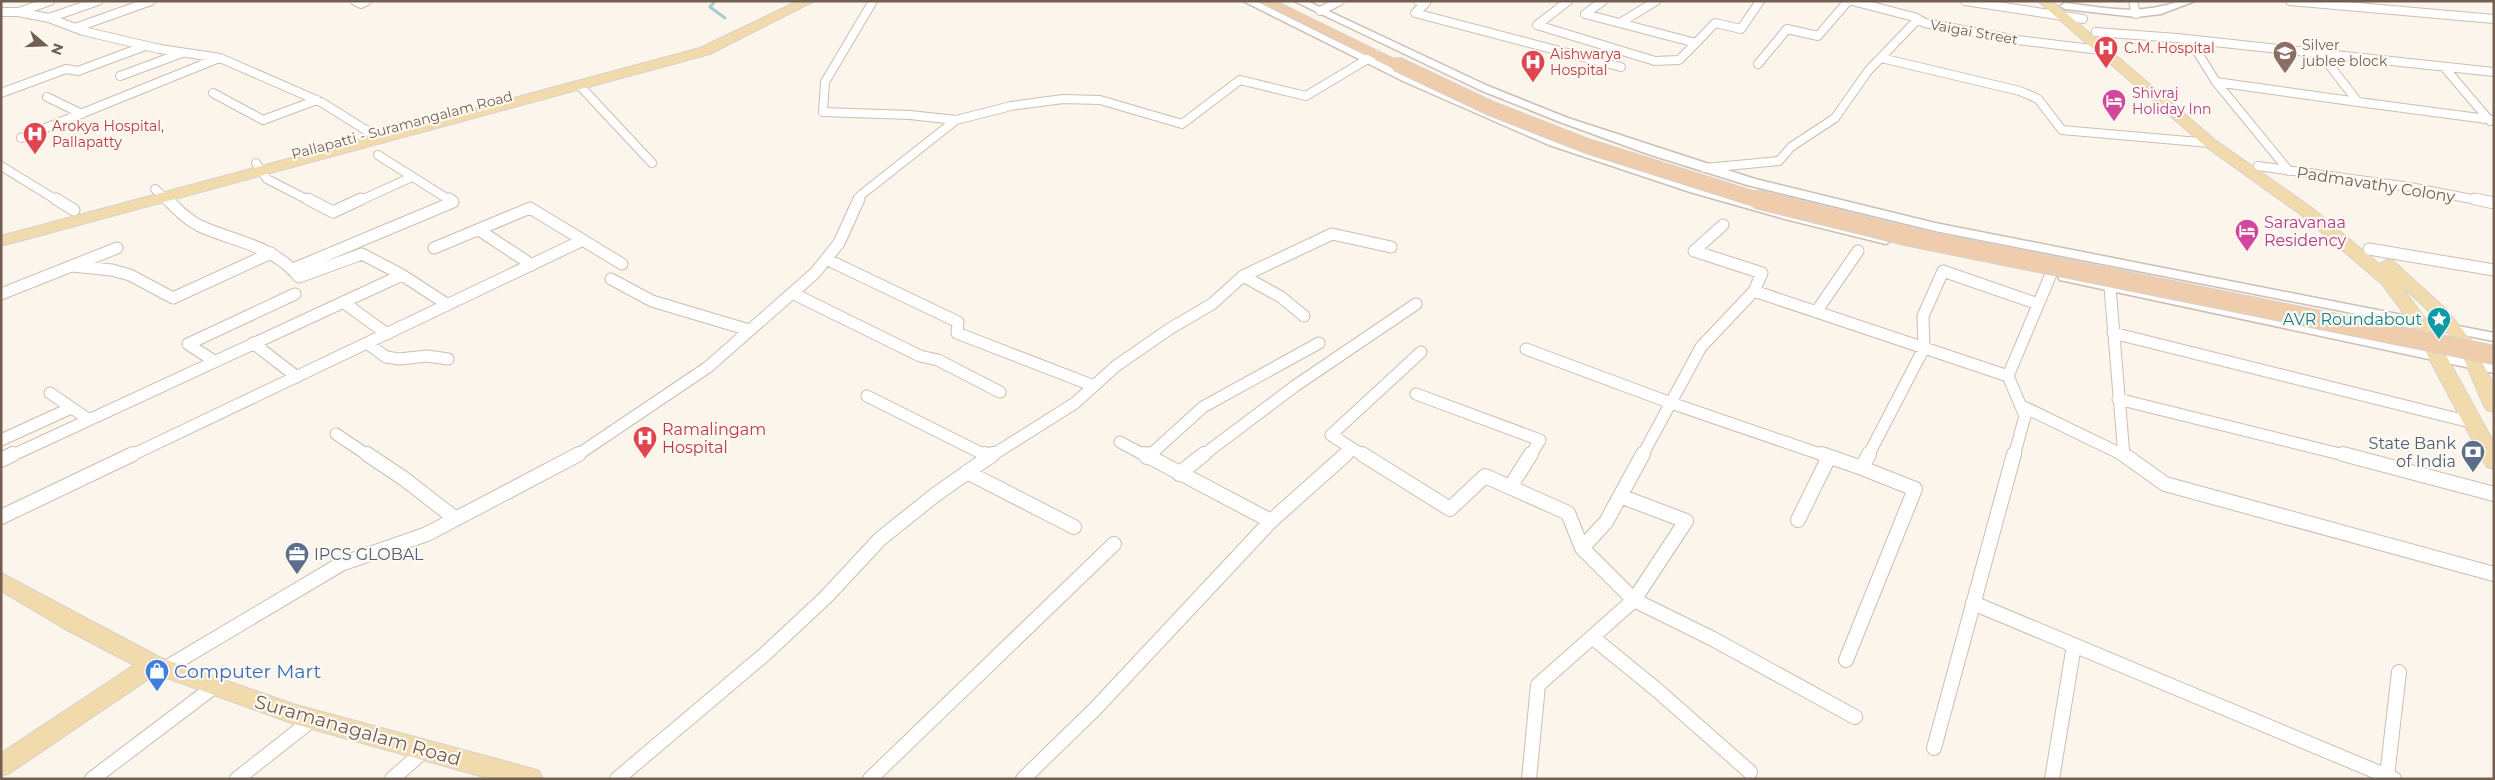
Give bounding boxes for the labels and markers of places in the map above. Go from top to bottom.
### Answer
hospital icon: C.M. Hospital [2093,35,2119,69]
place label: Silver jublee block [2300,36,2388,70]
place label: C.M. Hospital [2124,39,2215,57]
school or university icon: Silver jublee block [2272,40,2298,74]
place label: Aishwarya Hospital [1550,45,1621,79]
hospital icon: Aishwarya Hospital [1520,49,1546,83]
place label: Shivraj Holiday Inn [2132,84,2212,118]
hotel icon: Shivraj Holiday Inn [2101,88,2127,122]
place label: Arokya Hospital, Pallapatty [52,117,164,151]
hospital icon: Arokya Hospital, Pallapatty [22,121,48,155]
place label: Saravanaa Residency [2264,213,2347,250]
hotel icon: Saravanaa Residency [2234,218,2260,252]
place icon: AVR Roundabout [2426,306,2452,340]
place label: AVR Roundabout [2283,310,2422,329]
place label: Ramalingam Hospital [662,420,766,457]
hospital icon: Ramalingam Hospital [632,425,658,459]
place label: State Bank of India [2369,434,2456,471]
bank icon: State Bank of India [2460,439,2486,473]
office icon: IPCS GLOBAL [284,541,310,575]
place label: IPCS GLOBAL [314,545,424,564]
shop icon: Computer Mart [144,658,170,692]
place label: Computer Mart [174,660,321,683]

